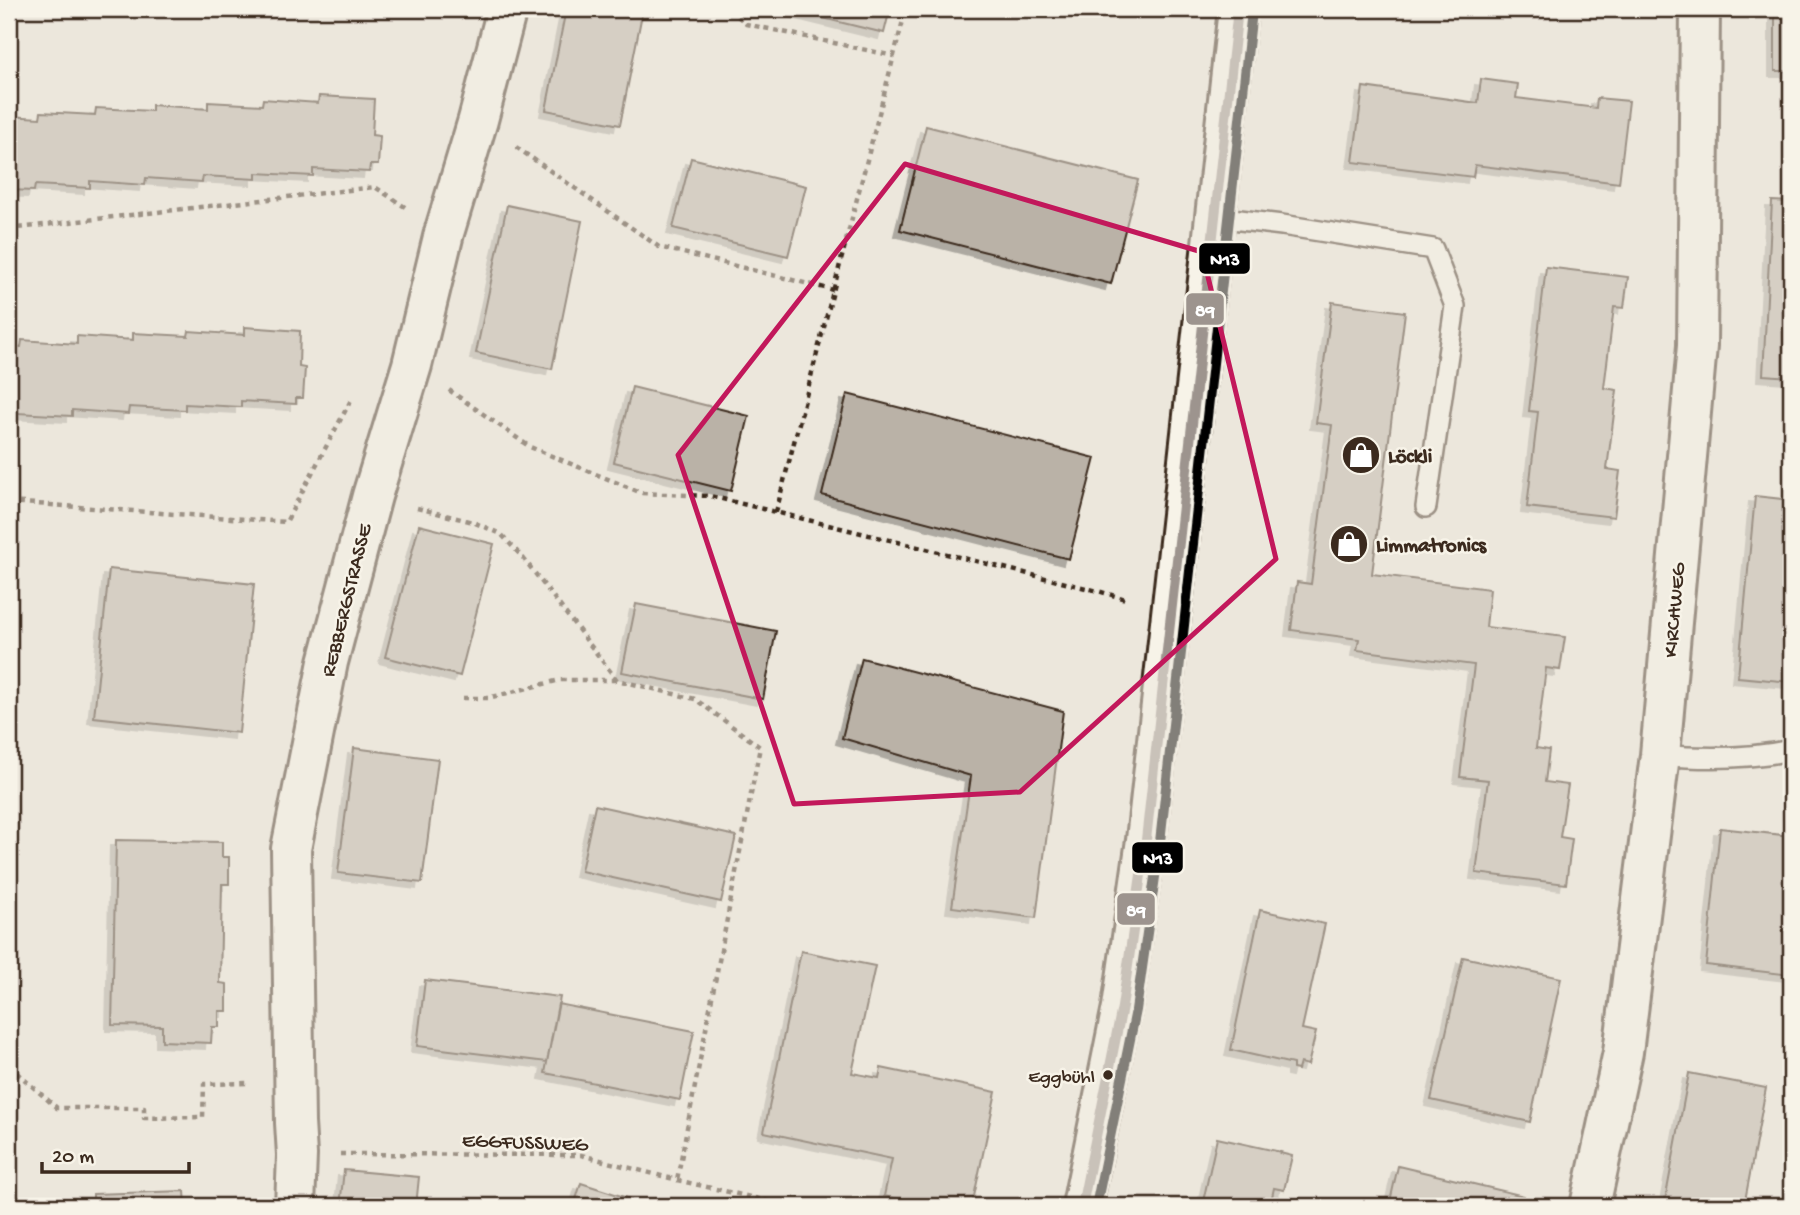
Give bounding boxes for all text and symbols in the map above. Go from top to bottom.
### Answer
line badge: N13 [1198,242,1251,275]
text: N13 [1210,250,1240,273]
line badge: 89 [1185,292,1225,326]
text: 89 [1195,301,1215,324]
shop icon: Löckli [1340,434,1382,476]
place label: Löckli [1388,446,1432,471]
street label: REBBERGSTRASSE [317,521,380,680]
shop icon: Limmatronics [1328,523,1370,565]
place label: Limmatronics [1376,535,1487,560]
street label: KIRCHWEG [1660,561,1693,659]
line badge: N13 [1131,841,1184,874]
text: N13 [1143,849,1173,872]
line badge: 89 [1116,892,1156,926]
text: 89 [1126,901,1146,924]
place label: Eggbühl [1028,1067,1095,1090]
marker: Eggbühl [1101,1068,1115,1082]
street label: EGGFUSSWEG [461,1130,589,1159]
scale bar [42,1131,189,1175]
text: 20 m [52,1146,94,1171]

